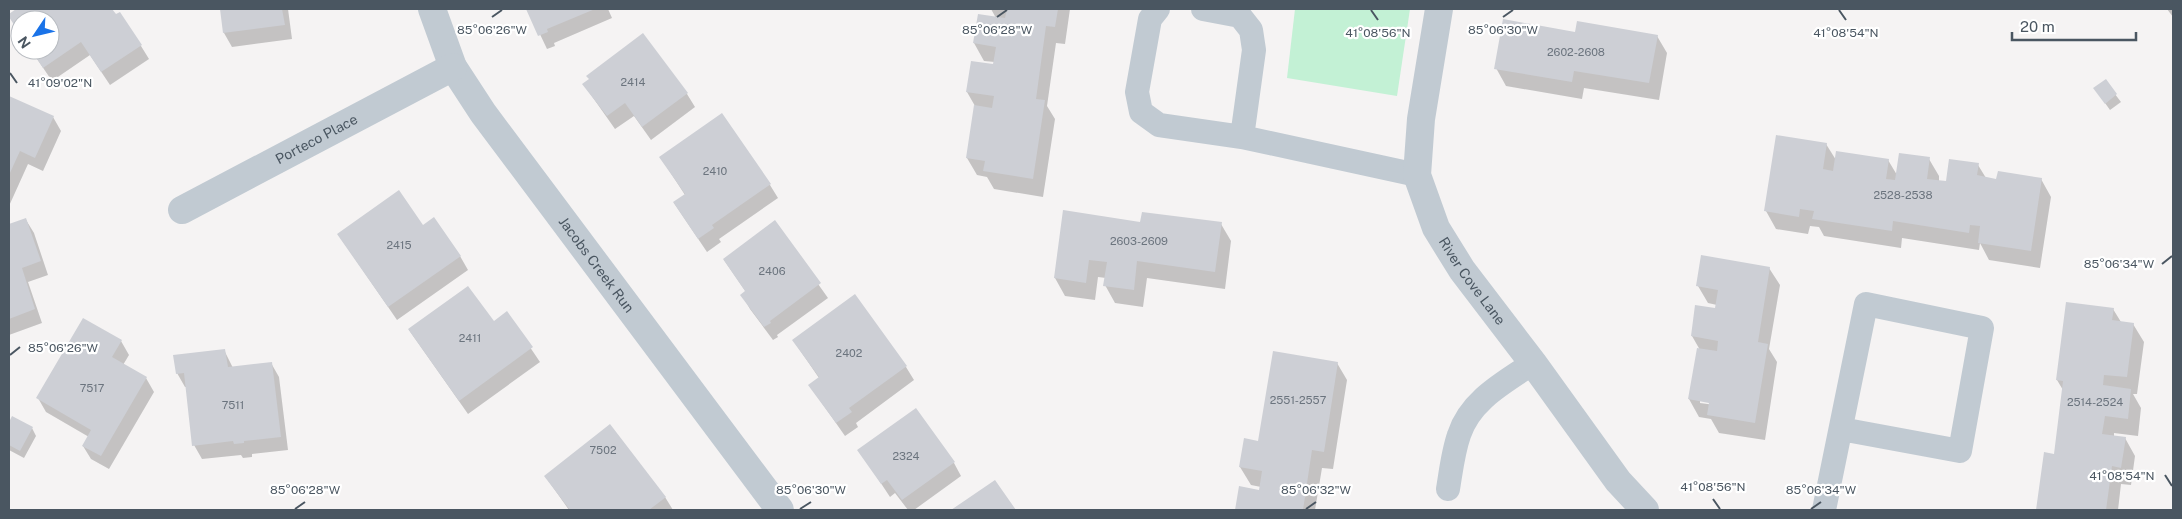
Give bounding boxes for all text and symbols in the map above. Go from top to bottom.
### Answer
north arrow [10,10,60,60]
scale bar [2012,10,2136,42]
text: 20 m [2020,18,2055,35]
text: 85°06'26"W [457,23,527,37]
text: 85°06'28"W [962,23,1033,37]
text: 85°06'30"W [1468,23,1539,37]
text: 41°08'56"N [1345,26,1411,40]
text: 41°08'54"N [1813,26,1879,40]
text: N [15,33,34,52]
house number: 2602-2608 [1547,46,1605,58]
text: 41°09'02"N [28,76,92,90]
house number: 2414 [621,76,646,88]
street label: Porteco Place [273,111,360,167]
house number: 2410 [703,165,728,177]
house number: 2528-2538 [1873,189,1933,201]
street label: Jacobs Creek Run [556,214,637,316]
street label: River Cove Lane [1436,234,1509,328]
house number: 2603-2609 [1110,235,1168,247]
house number: 2415 [387,239,412,251]
text: 85°06'34"W [2084,257,2155,271]
house number: 2406 [759,265,786,277]
house number: 2411 [459,332,481,344]
text: 85°06'26"W [28,341,98,355]
house number: 2402 [836,347,863,359]
house number: 7517 [80,382,105,394]
house number: 2551-2557 [1270,394,1327,406]
house number: 2514-2524 [2067,396,2123,408]
house number: 7511 [222,399,244,411]
house number: 7502 [590,444,617,456]
house number: 2324 [893,450,920,462]
text: 41°08'54"N [2089,469,2155,483]
text: 41°08'56"N [1680,480,1746,494]
text: 85°06'28"W [270,483,341,497]
text: 85°06'30"W [776,483,847,497]
text: 85°06'32"W [1281,483,1352,497]
text: 85°06'34"W [1786,483,1857,497]

